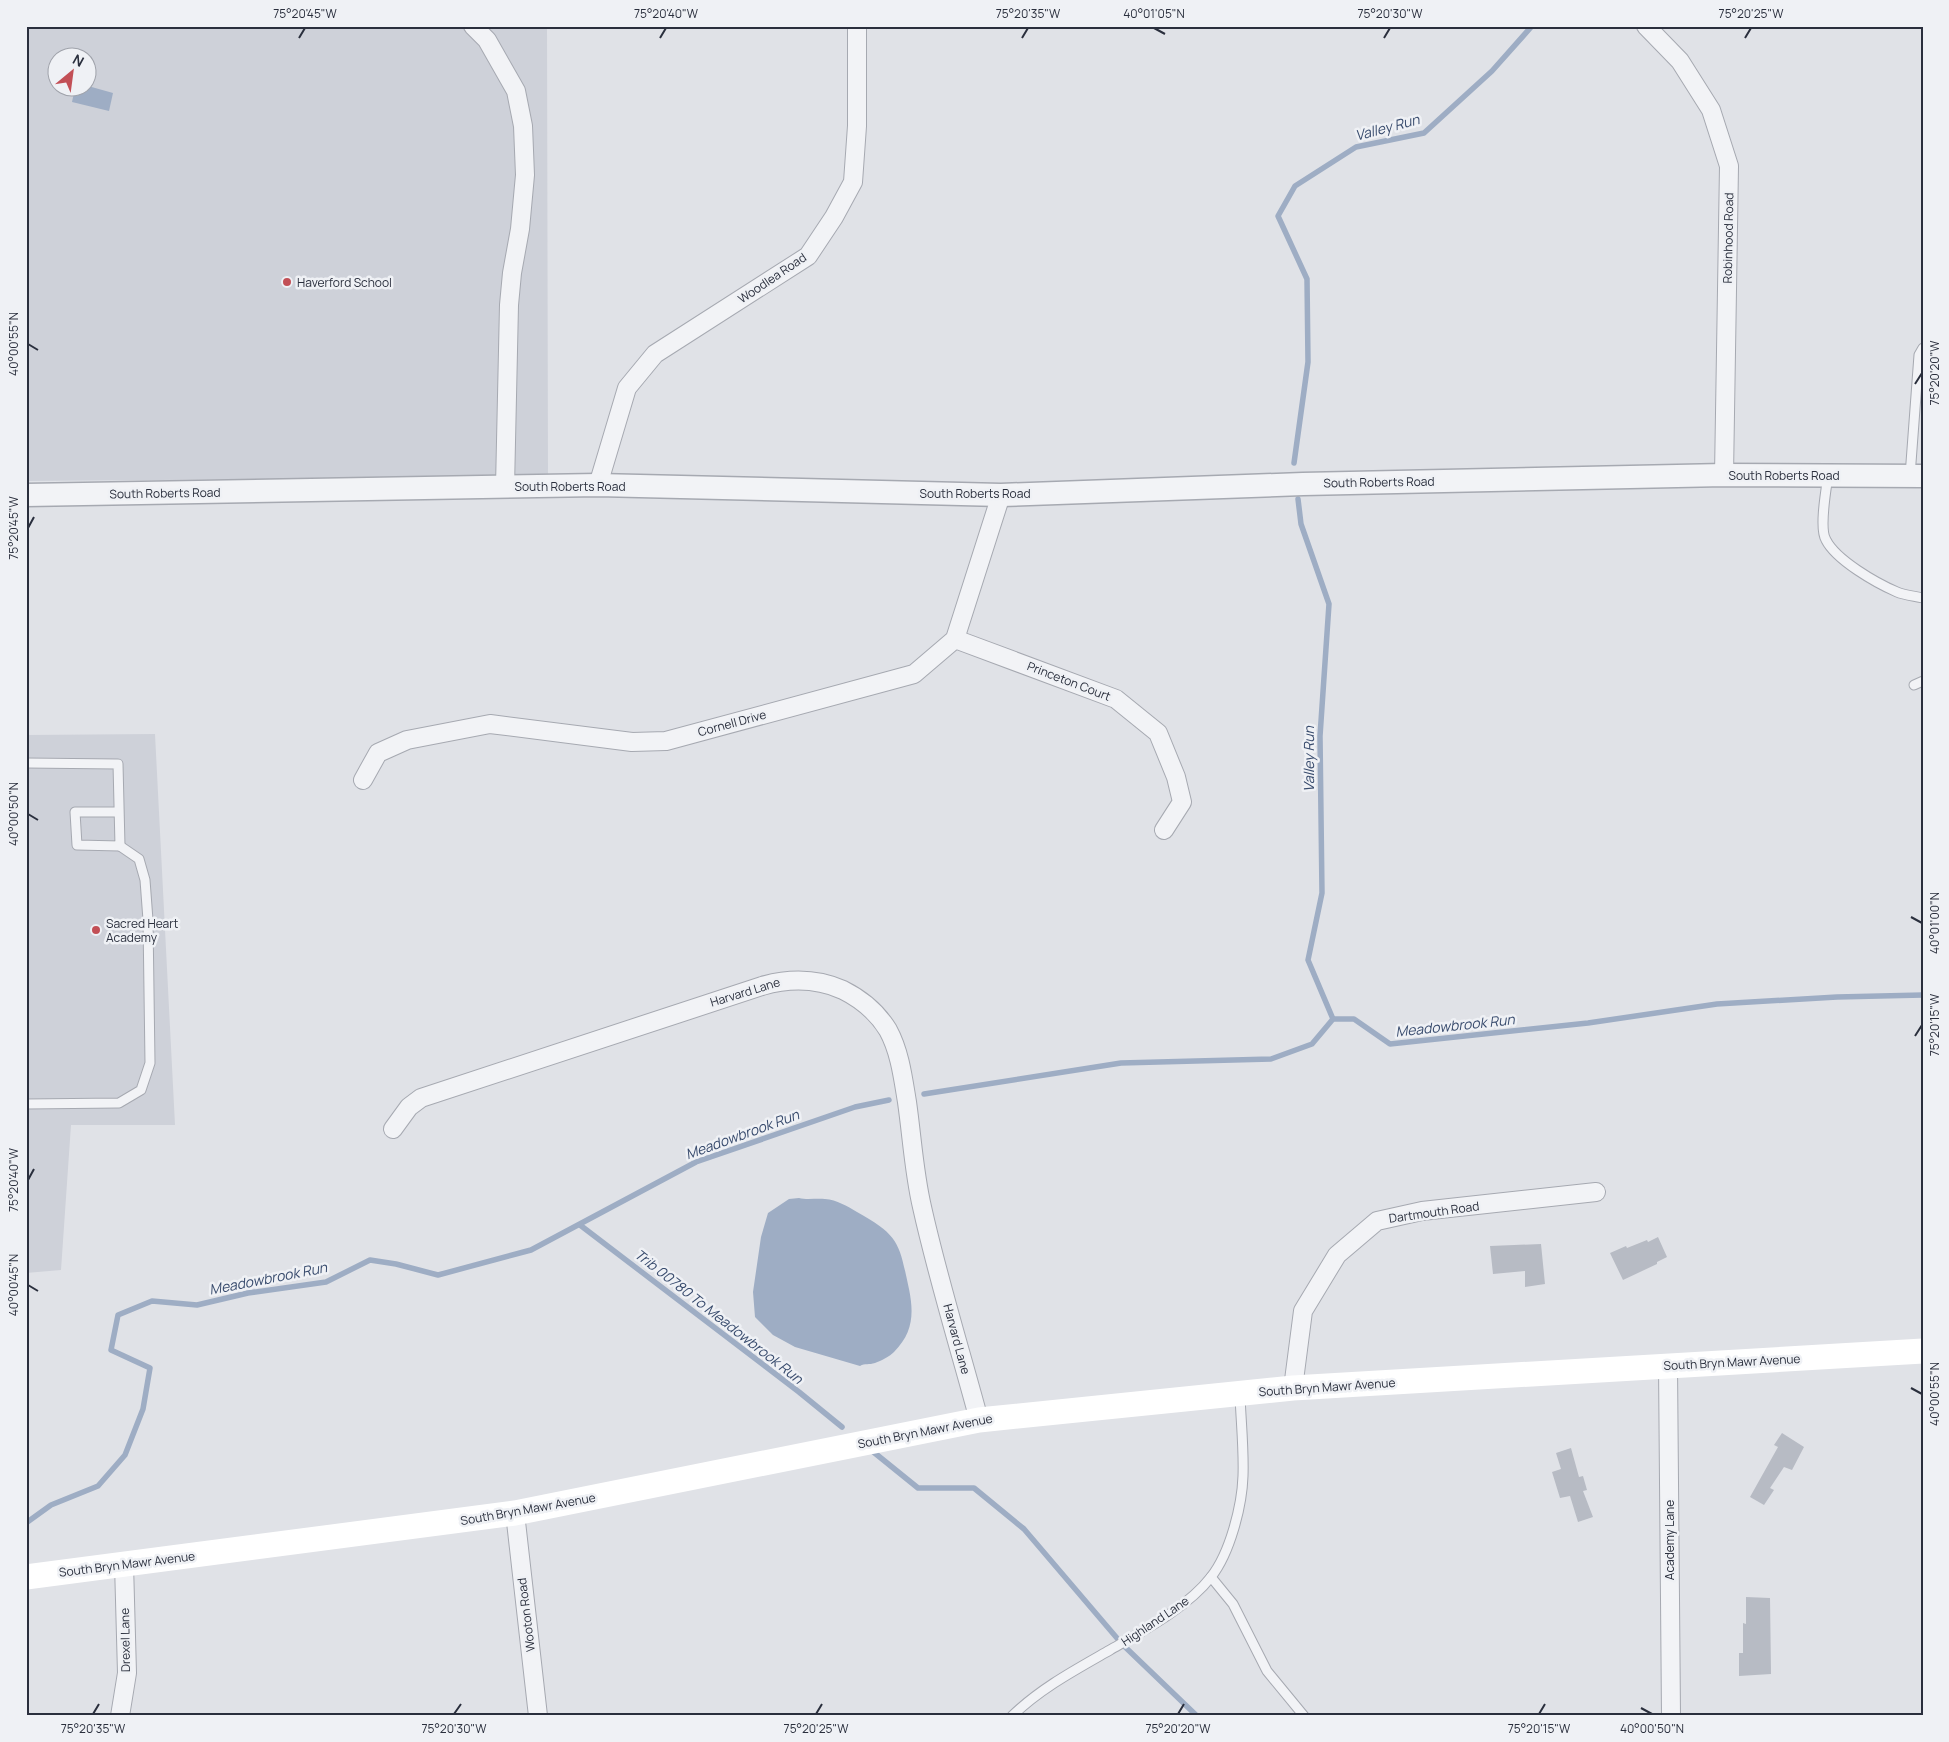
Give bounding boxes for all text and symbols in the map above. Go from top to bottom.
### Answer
text: 75°20'45"W [273,5,338,22]
text: 75°20'40"W [634,5,699,22]
text: 75°20'35"W [996,5,1061,22]
text: 40°01'05"N [1123,5,1185,22]
text: 75°20'30"W [1358,5,1423,22]
text: 75°20'25"W [1719,5,1784,22]
north arrow [48,48,98,98]
text: N [70,49,88,71]
water label: Valley Run [1353,109,1422,145]
street label: Robinhood Road [1719,192,1737,284]
street label: Woodlea Road [734,249,810,307]
place label: Haverford School [297,274,392,291]
marker: Haverford School [281,276,293,288]
text: 40°00'55"N [5,312,22,376]
text: 75°20'20"W [1926,340,1943,406]
street label: South Roberts Road [1728,467,1840,484]
street label: South Roberts Road [1323,473,1435,491]
street label: South Roberts Road [514,478,626,495]
street label: South Roberts Road [109,484,221,502]
street label: South Roberts Road [919,485,1031,502]
text: 75°20'45"W [5,495,22,560]
street label: Princeton Court [1025,657,1113,705]
street label: Cornell Drive [696,706,768,740]
water label: Valley Run [1299,725,1318,792]
text: 40°00'50"N [5,782,22,846]
text: 40°01'00"N [1926,892,1943,954]
place label: Sacred Heart Academy [106,915,179,946]
marker: Sacred Heart Academy [90,924,102,936]
street label: Harvard Lane [708,973,782,1011]
text: 75°20'15"W [1926,993,1943,1056]
water label: Meadowbrook Run [1395,1009,1516,1041]
water label: Meadowbrook Run [683,1104,802,1163]
text: 75°20'40"W [5,1147,22,1212]
street label: Dartmouth Road [1388,1197,1480,1227]
water label: Trib 00780 To Meadowbrook Run [631,1244,808,1388]
text: 40°00'45"N [5,1254,22,1316]
water label: Meadowbrook Run [207,1257,329,1299]
street label: Harvard Lane [939,1302,975,1376]
street label: South Bryn Mawr Avenue [1663,1350,1801,1374]
text: 40°00'55"N [1926,1362,1943,1426]
street label: South Bryn Mawr Avenue [1258,1374,1396,1400]
street label: South Bryn Mawr Avenue [856,1410,994,1452]
street label: South Bryn Mawr Avenue [459,1489,597,1529]
street label: Academy Lane [1661,1500,1678,1580]
street label: South Bryn Mawr Avenue [58,1547,196,1581]
street label: Wooton Road [513,1577,539,1653]
street label: Highland Lane [1118,1592,1192,1650]
street label: Drexel Lane [116,1608,134,1672]
text: 75°20'35"W [61,1720,126,1737]
text: 75°20'30"W [422,1720,487,1737]
text: 75°20'25"W [784,1720,849,1737]
text: 75°20'20"W [1145,1720,1211,1737]
text: 75°20'15"W [1508,1720,1571,1737]
text: 40°00'50"N [1620,1720,1684,1737]

